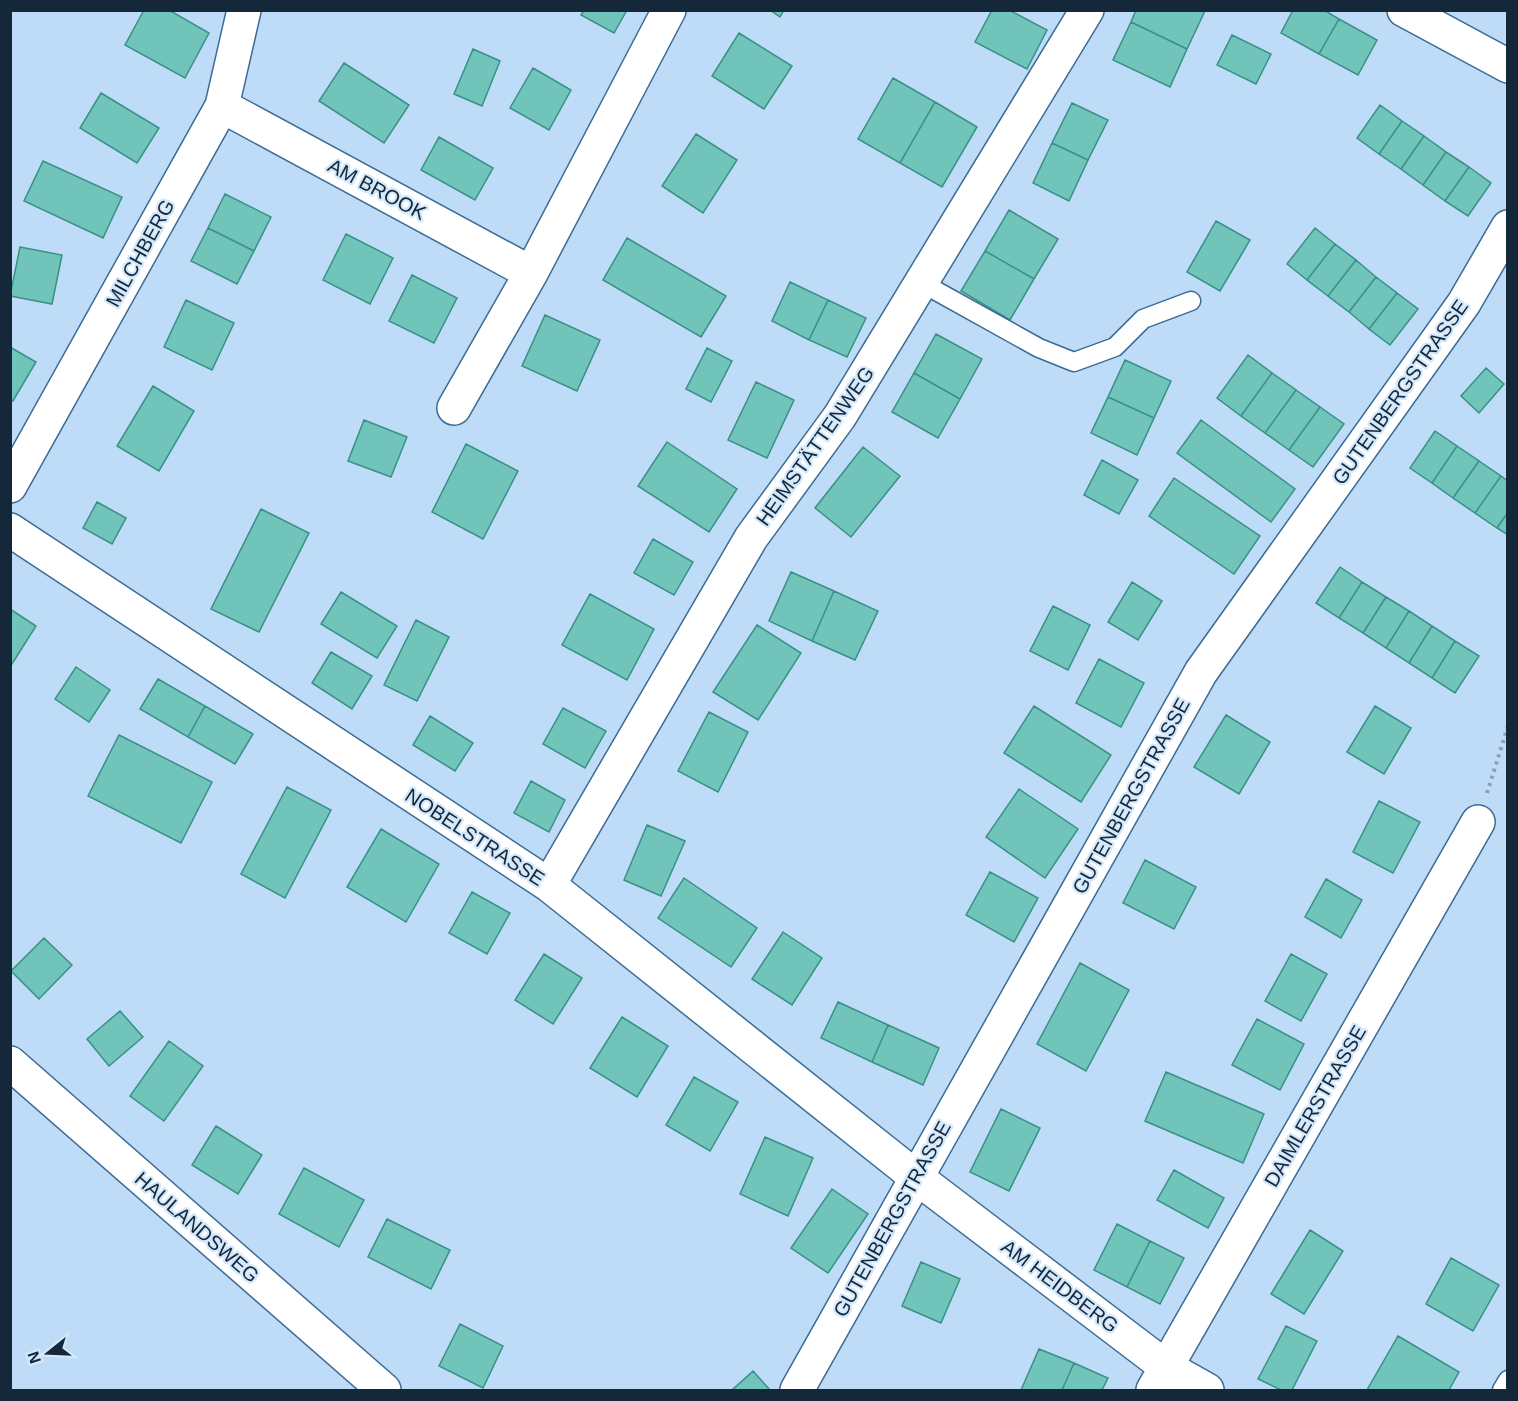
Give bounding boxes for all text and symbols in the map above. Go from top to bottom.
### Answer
street label: AM BROOK [324,154,430,224]
street label: MILCHBERG [102,196,178,310]
street label: GUTENBERGSTRASSE [1328,296,1472,488]
street label: HEIMSTÄTTENWEG [752,362,878,530]
street label: GUTENBERGSTRASSE [1068,694,1194,898]
street label: NOBELSTRASSE [401,784,549,890]
street label: DAIMLERSTRASSE [1260,1022,1370,1190]
street label: GUTENBERGSTRASSE [829,1117,955,1321]
street label: HAULANDSWEG [131,1167,263,1287]
street label: AM HEIDBERG [997,1235,1123,1337]
north arrow [18,1323,78,1383]
text: N [24,1349,44,1366]

